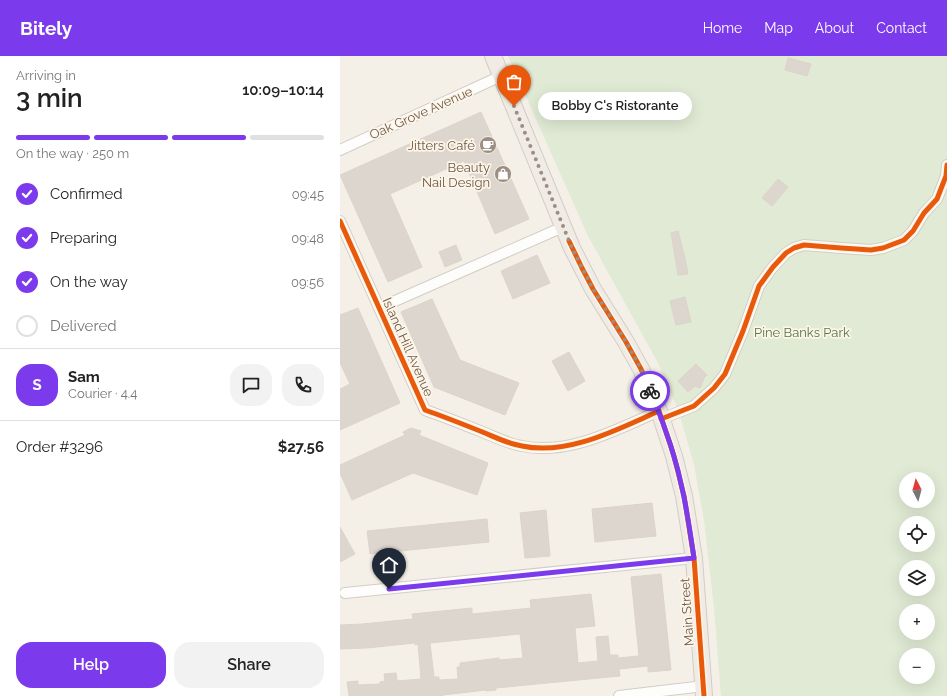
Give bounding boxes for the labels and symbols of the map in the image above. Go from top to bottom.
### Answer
pin [497,65,531,106]
street label: Oak Grove Avenue [367,83,475,142]
callout: Bobby C's Ristorante [538,92,692,120]
cafe icon: Jitters Café [478,135,498,155]
place label: Jitters Café [408,138,475,153]
place label: Beauty Nail Design [422,160,490,190]
shop icon: Beauty Nail Design [493,164,513,184]
street label: Island Hill Avenue [379,295,437,399]
park label: Pine Banks Park [754,325,850,340]
courier [630,371,670,411]
north arrow [899,472,935,508]
pin [372,548,406,589]
street label: Main Street [677,577,697,647]

